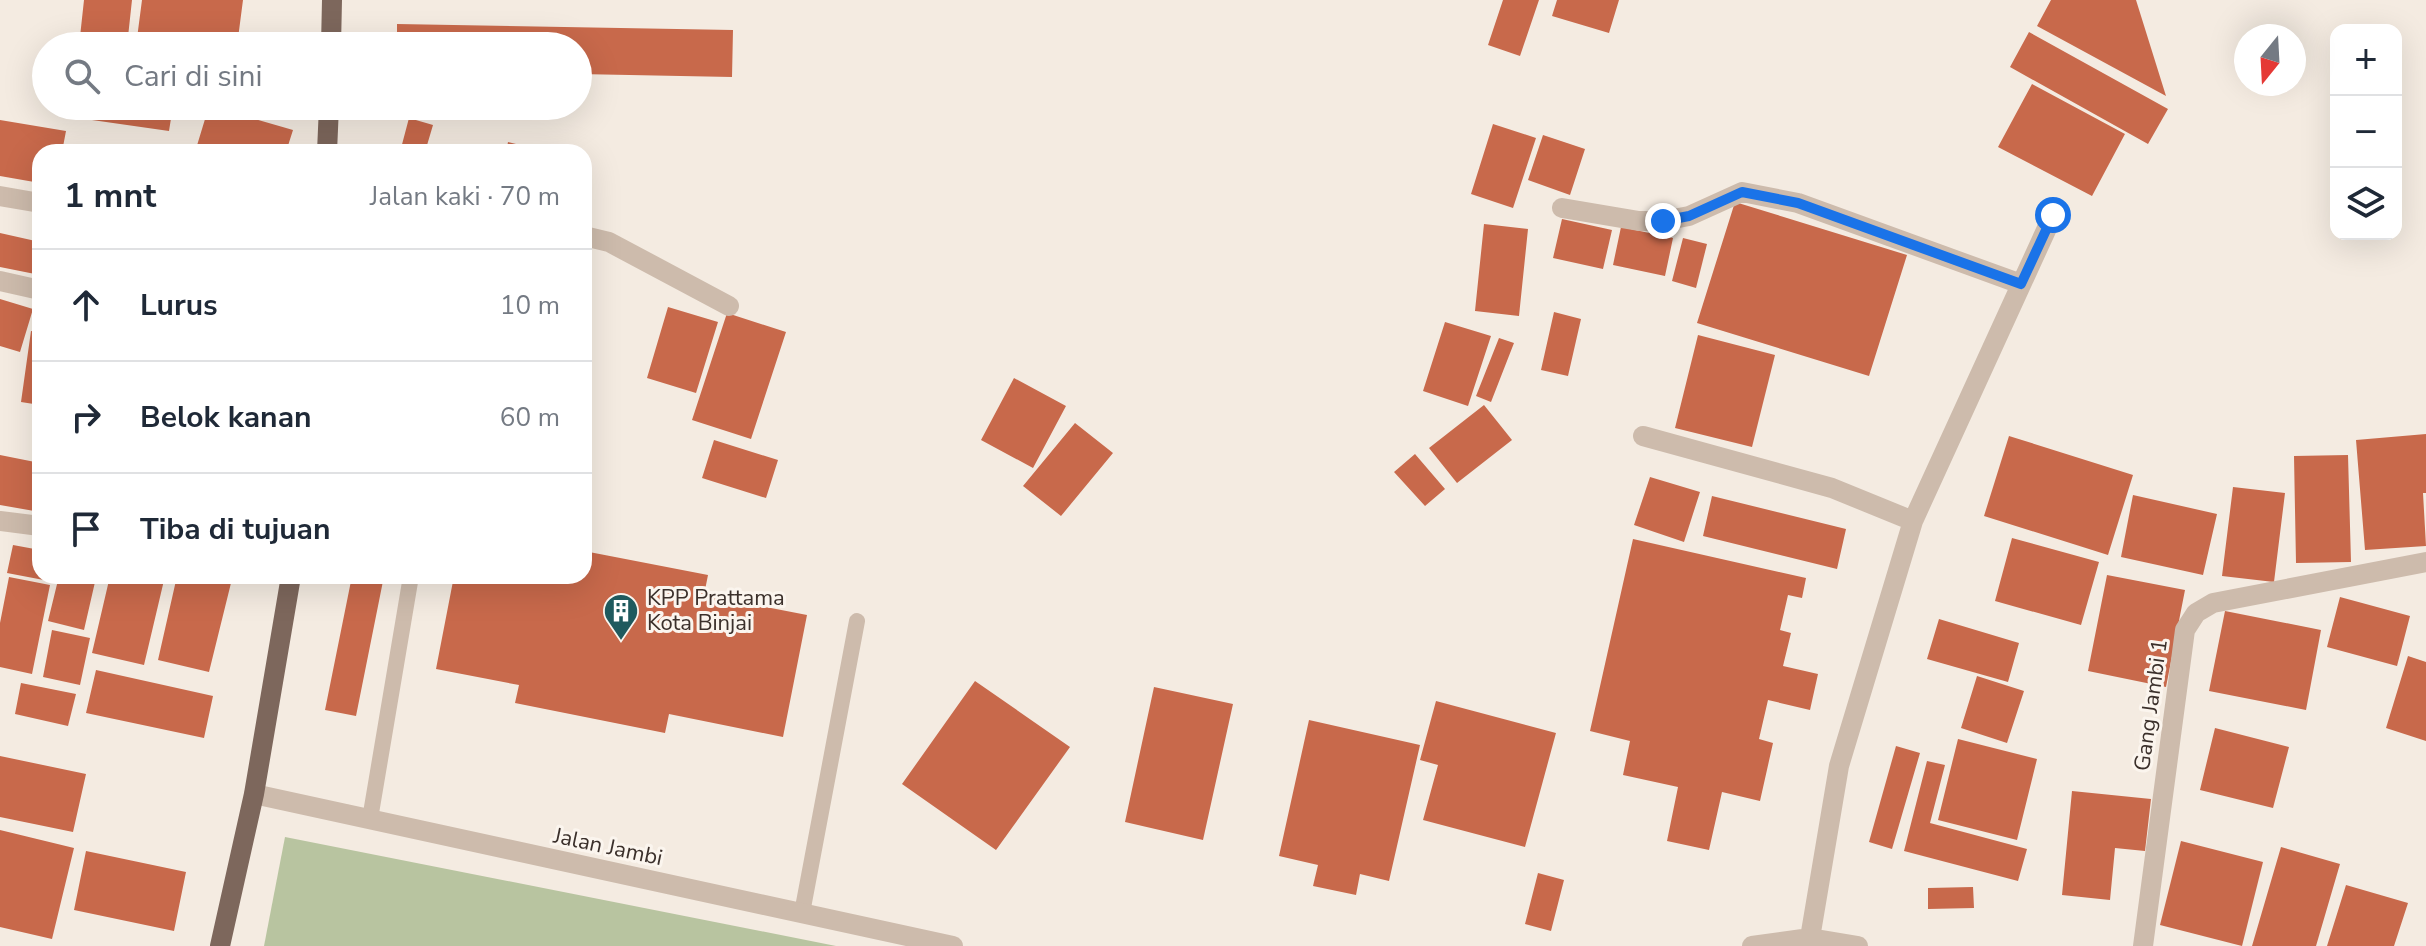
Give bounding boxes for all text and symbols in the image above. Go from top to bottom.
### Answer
north arrow [2234,24,2306,96]
map controls [2330,24,2402,240]
button: + [2330,24,2402,96]
search box [32,32,592,120]
icon: search [60,54,104,98]
text: Cari di sini [124,56,263,97]
button: − [2330,96,2402,168]
button: layers [2330,168,2402,240]
text: 1 mnt [64,173,156,219]
text: Jalan kaki · 70 m [370,179,560,214]
route start [2035,197,2071,233]
route end [1645,203,1681,239]
icon: ahead [64,283,108,327]
text: Lurus [140,285,218,326]
text: 10 m [500,288,560,323]
icon: right [64,395,108,439]
text: Belok kanan [140,397,312,438]
text: 60 m [500,400,560,435]
icon: arrive [64,507,108,551]
text: Tiba di tujuan [140,509,331,550]
place label: KPP Prattama Kota Binjai [647,583,785,638]
building icon: KPP Prattama Kota Binjai [602,592,640,642]
street label: Gang Jambi 1 [2127,637,2175,773]
street label: Jalan Jambi [550,821,665,873]

